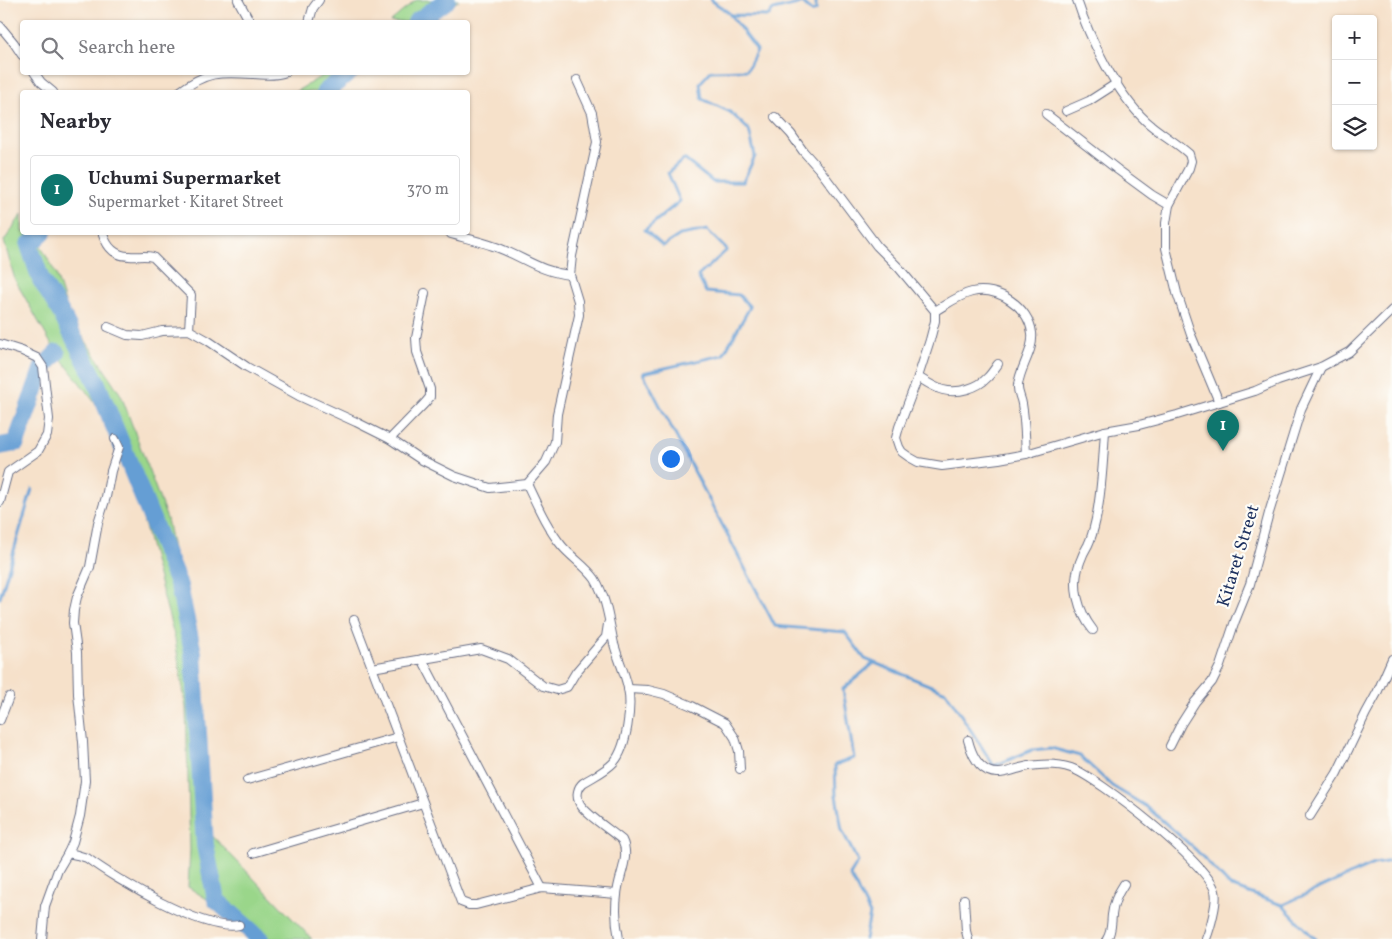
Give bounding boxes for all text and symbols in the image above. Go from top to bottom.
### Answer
map controls [1332,15,1377,150]
button: + [1332,15,1377,60]
search box [20,20,470,75]
icon: search [38,34,66,62]
text: Search here [78,35,175,61]
button: − [1332,60,1377,105]
button: layers [1332,105,1377,150]
text: Nearby [40,108,111,137]
text: Uchumi Supermarket [88,166,281,192]
text: 1 [54,179,60,201]
text: 370 m [407,179,449,201]
text: Supermarket · Kitaret Street [88,192,284,214]
pin: 1 [1207,410,1239,451]
your location [658,446,684,472]
street label: Kitaret Street [1212,502,1266,610]

